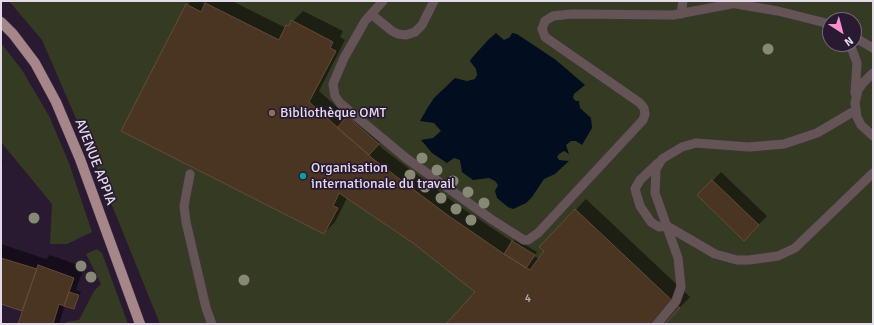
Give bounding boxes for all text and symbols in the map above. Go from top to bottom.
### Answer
north arrow [822,12,862,52]
text: N [842,34,856,49]
place label: Bibliothèque OMT [280,105,386,121]
marker: Bibliothèque OMT [267,108,277,118]
street label: AVENUE APPIA [71,117,119,207]
place label: Organisation internationale du travail [311,160,455,192]
marker: Organisation internationale du travail [298,171,308,181]
house number: 4 [525,292,531,306]

